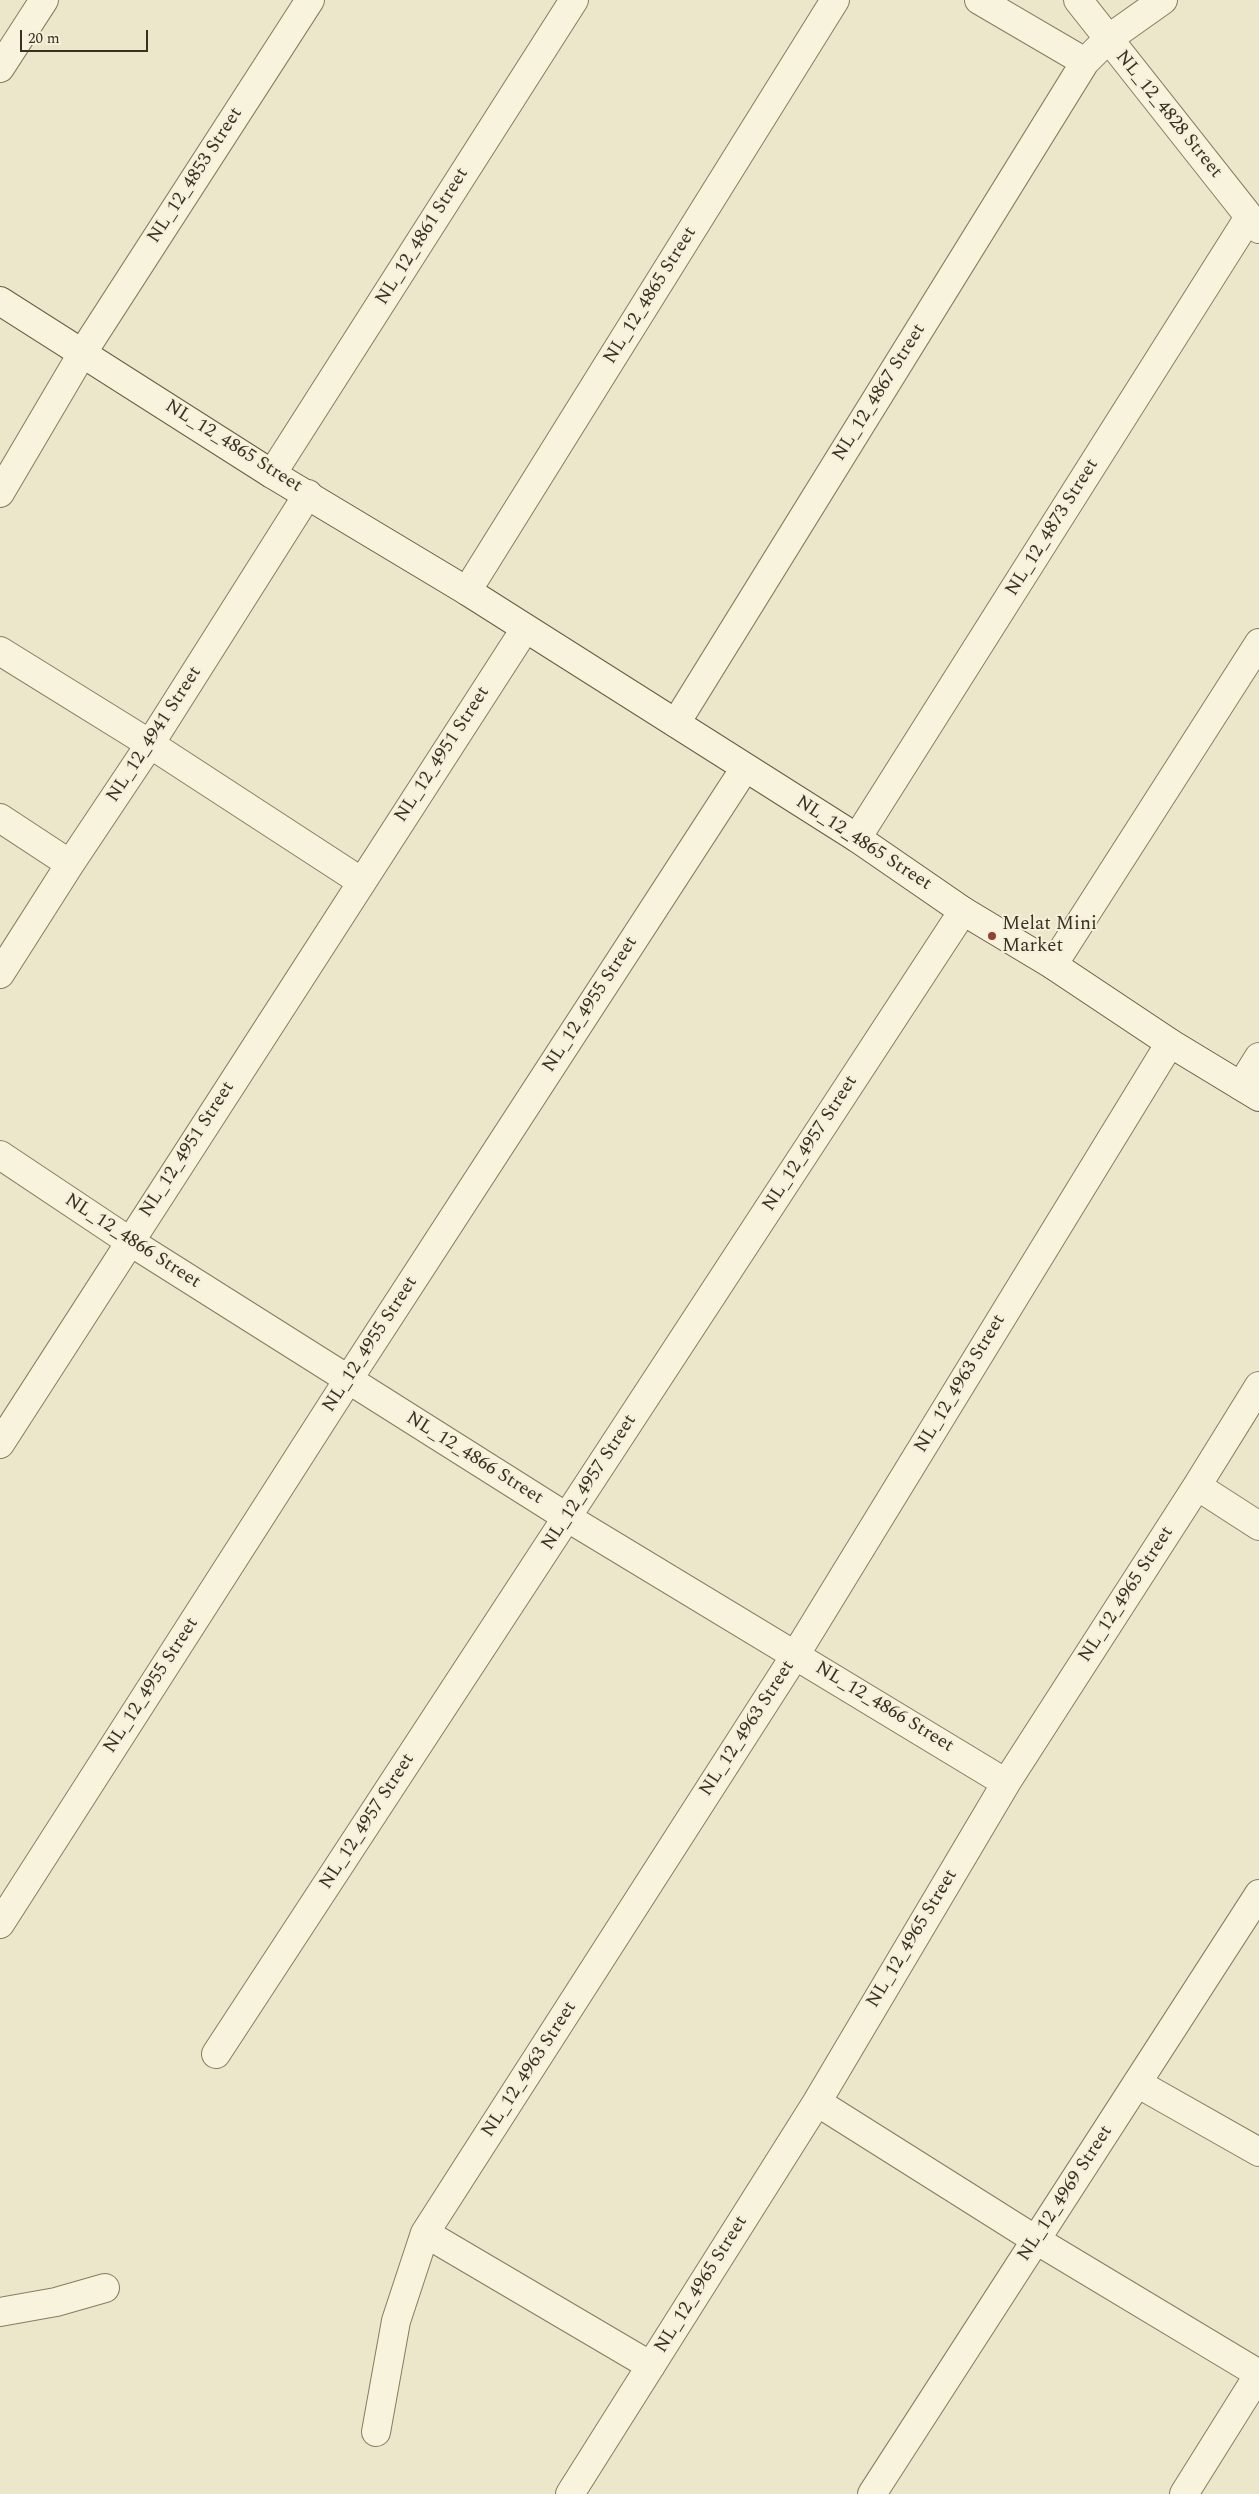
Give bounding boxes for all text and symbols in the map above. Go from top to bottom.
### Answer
scale bar [22,20,150,52]
text: 20 m [28,27,60,50]
street label: NL_12_4828 Street [1110,47,1226,183]
street label: NL_12_4853 Street [144,104,248,248]
street label: NL_12_4861 Street [372,164,474,310]
street label: NL_12_4865 Street [600,223,702,369]
street label: NL_12_4867 Street [829,320,931,466]
street label: NL_12_4865 Street [160,396,306,498]
street label: NL_12_4873 Street [1002,455,1104,601]
street label: NL_12_4941 Street [103,663,207,807]
street label: NL_12_4951 Street [391,683,495,827]
street label: NL_12_4865 Street [791,792,935,896]
place label: Melat Mini Market [1002,914,1097,958]
marker: Melat Mini Market [986,930,998,942]
street label: NL_12_4955 Street [539,933,643,1077]
street label: NL_12_4957 Street [759,1072,863,1216]
street label: NL_12_4951 Street [136,1078,240,1222]
street label: NL_12_4866 Street [60,1190,204,1294]
street label: NL_12_4955 Street [319,1273,423,1417]
street label: NL_12_4963 Street [911,1311,1011,1457]
street label: NL_12_4866 Street [401,1408,547,1510]
street label: NL_12_4957 Street [538,1411,642,1555]
street label: NL_12_4965 Street [1075,1523,1179,1667]
street label: NL_12_4955 Street [100,1614,204,1758]
street label: NL_12_4963 Street [696,1657,800,1801]
street label: NL_12_4866 Street [811,1658,957,1758]
street label: NL_12_4957 Street [316,1750,420,1894]
street label: NL_12_4965 Street [863,1866,963,2012]
street label: NL_12_4963 Street [478,1998,582,2142]
street label: NL_12_4969 Street [1014,2122,1118,2266]
street label: NL_12_4965 Street [651,2212,753,2358]

